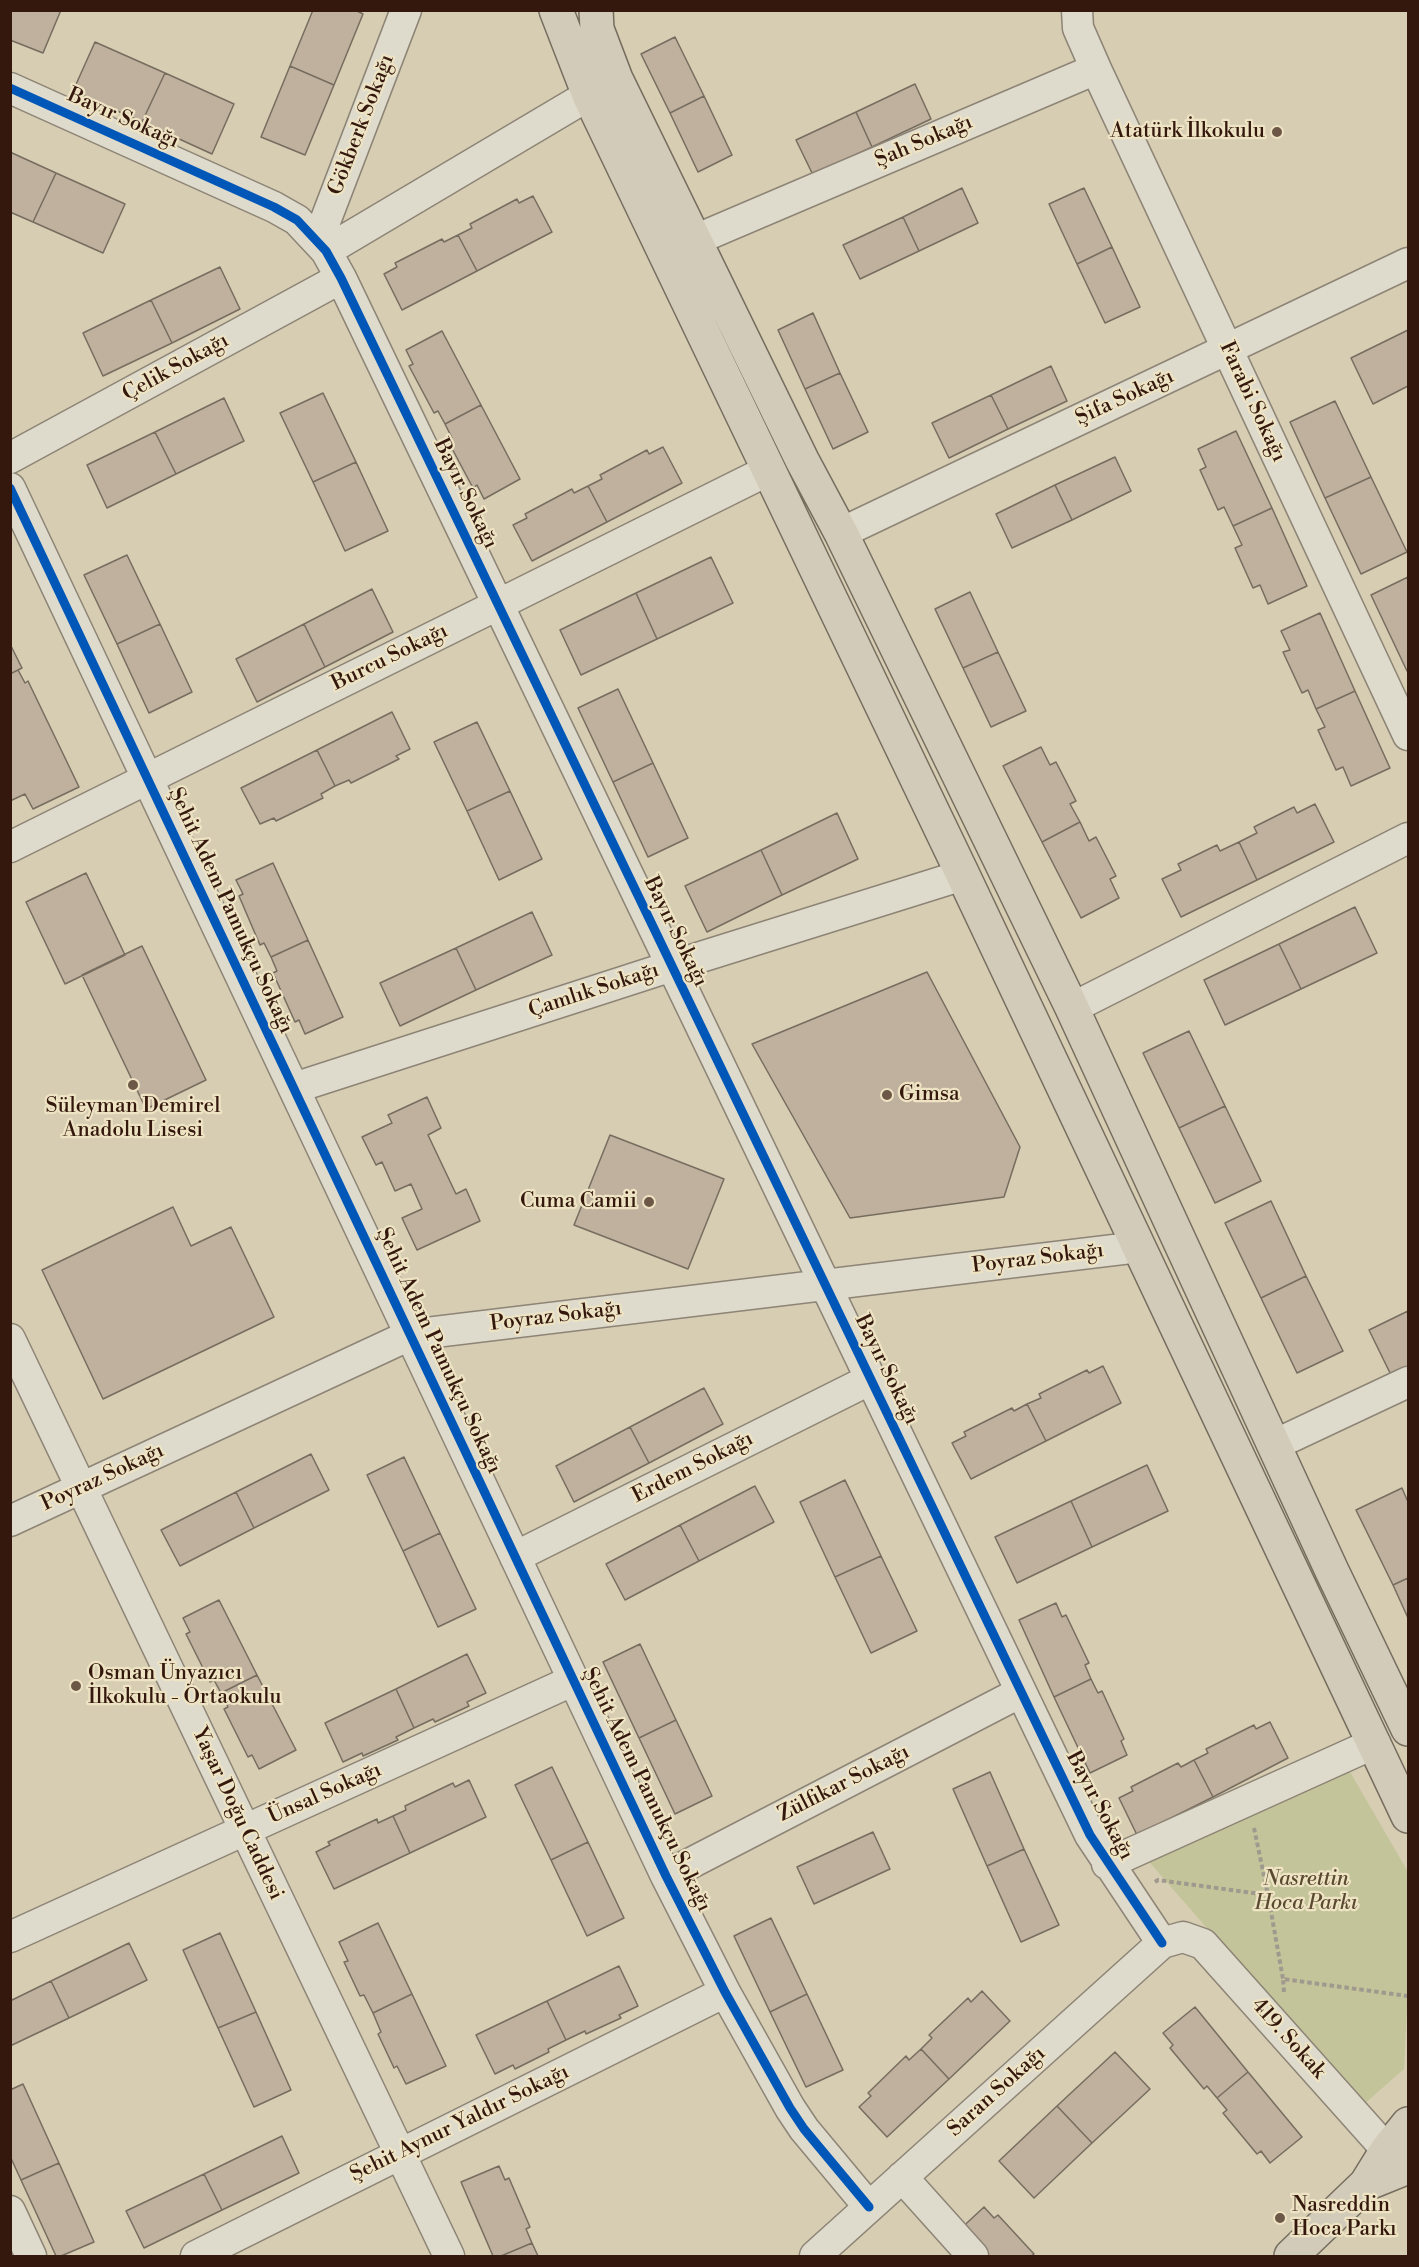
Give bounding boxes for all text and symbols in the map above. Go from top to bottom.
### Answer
street label: Gökberk Sokağı [324,51,400,199]
street label: Bayır Sokağı [63,83,183,155]
street label: Şah Sokağı [871,110,977,174]
place label: Atatürk İlkokulu [1110,119,1265,145]
marker: Atatürk İlkokulu [1270,125,1284,139]
street label: Çelik Sokağı [119,329,233,407]
street label: Farabi Sokağı [1213,338,1291,466]
street label: Şifa Sokağı [1072,364,1178,432]
street label: Bayır Sokağı [427,435,503,553]
street label: Burcu Sokağı [328,619,452,697]
street label: Şehit Adem Pamukçu Sokağı [162,784,298,1038]
street label: Bayır Sokağı [637,873,713,991]
street label: Çamlık Sokağı [526,958,662,1024]
marker: Süleyman Demirel Anadolu Lisesi [126,1078,140,1092]
place label: Gimsa [899,1082,960,1108]
marker: Gimsa [880,1088,894,1102]
place label: Süleyman Demirel Anadolu Lisesi [46,1094,220,1144]
place label: Cuma Camii [520,1189,637,1215]
marker: Cuma Camii [642,1195,656,1209]
street label: Şehit Adem Pamukçu Sokağı [370,1224,506,1478]
street label: Poyraz Sokağı [971,1238,1105,1280]
street label: Poyraz Sokağı [489,1296,623,1338]
street label: Bayır Sokağı [848,1311,924,1429]
street label: Erdem Sokağı [628,1427,758,1509]
street label: Poyraz Sokağı [38,1439,168,1517]
place label: Osman Ünyazıcı İlkokulu - Ortaokulu [88,1661,281,1711]
street label: Şehit Adem Pamukçu Sokağı [576,1664,716,1916]
marker: Osman Ünyazıcı İlkokulu - Ortaokulu [69,1679,83,1693]
street label: Yaşar Doğu Caddesi [186,1724,288,1904]
street label: Zülfikar Sokağı [774,1740,914,1828]
street label: Bayır Sokağı [1060,1747,1138,1865]
street label: Ünsal Sokağı [264,1758,386,1830]
park label: Nasrettin Hoca Parkı [1255,1867,1357,1917]
street label: 419. Sokak [1245,1994,1331,2084]
street label: Saran Sokağı [943,2041,1051,2143]
street label: Şehit Aynur Yaldır Sokağı [346,2060,574,2188]
place label: Nasreddin Hoca Parkı [1292,2193,1397,2243]
marker: Nasreddin Hoca Parkı [1273,2211,1287,2225]

